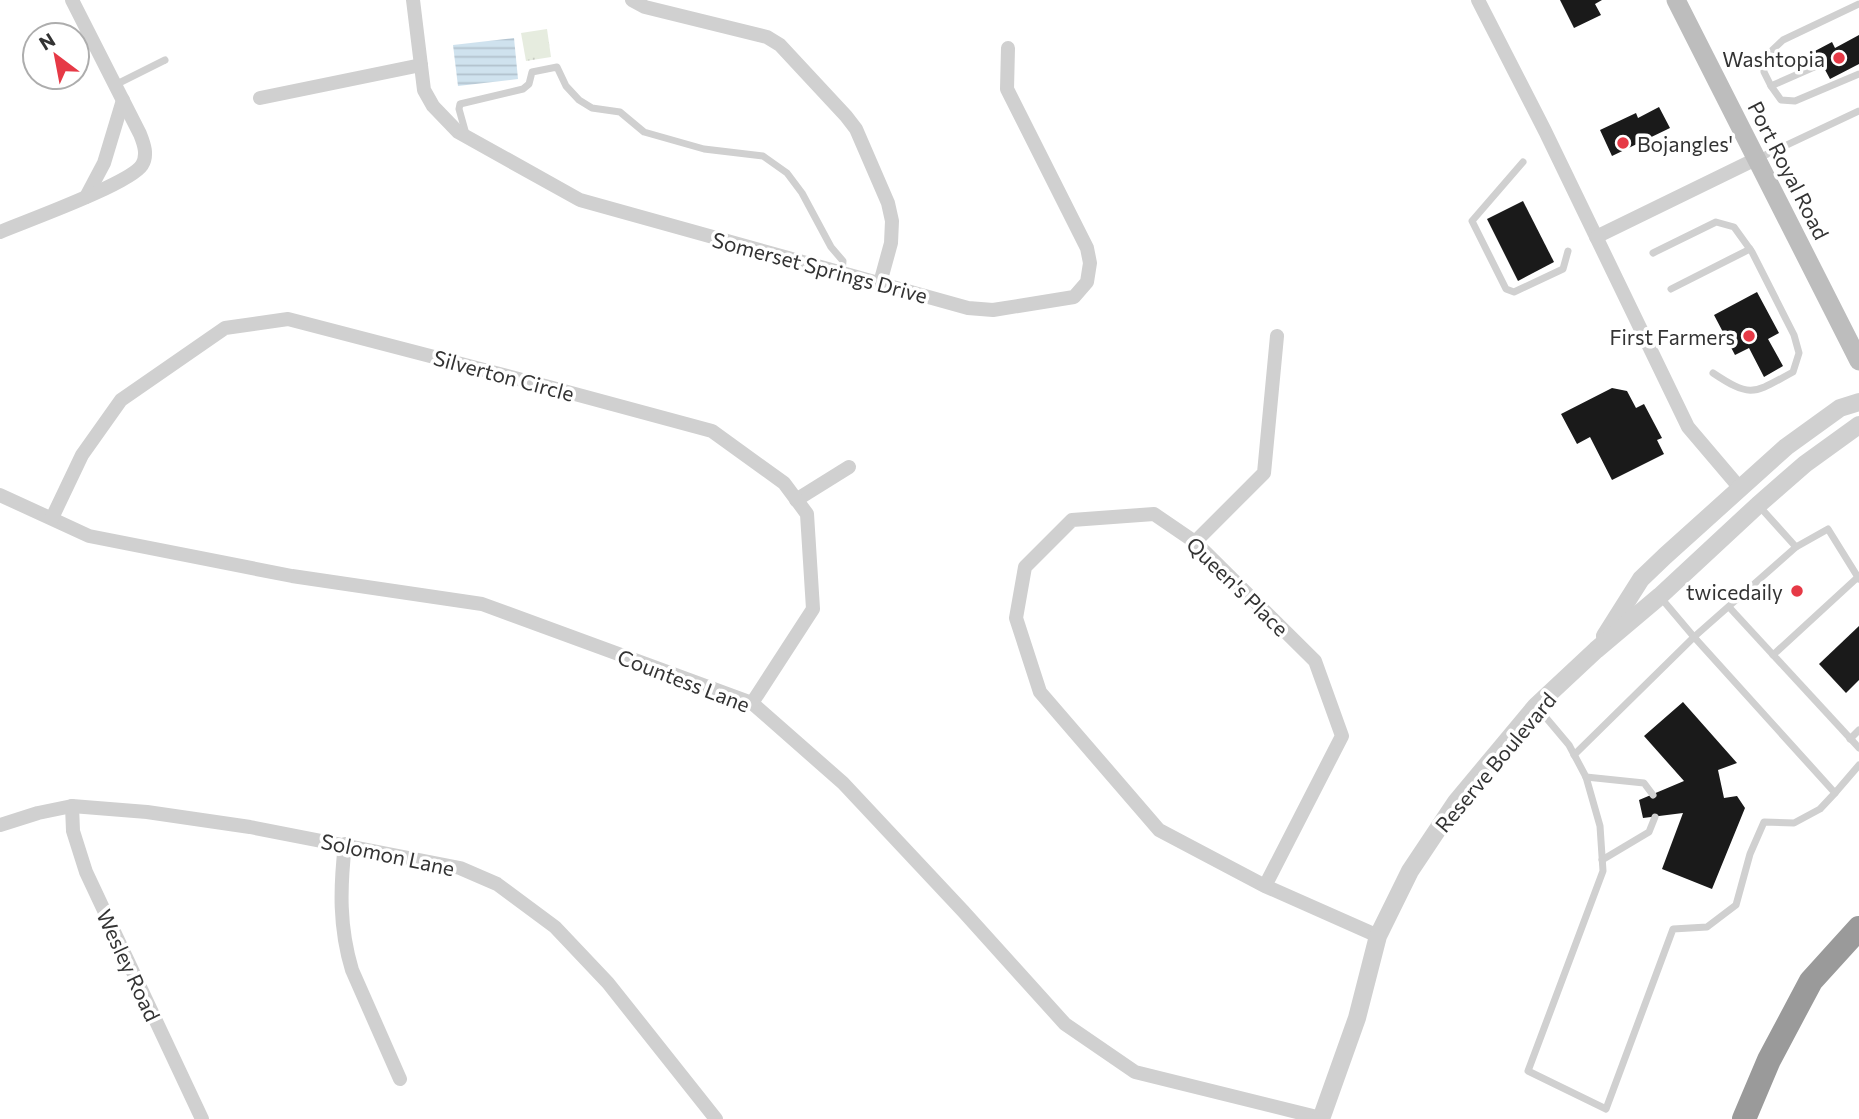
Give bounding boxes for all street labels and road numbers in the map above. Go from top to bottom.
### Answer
street label: Port Royal Road [1743,97,1835,243]
street label: Somerset Springs Drive [710,226,930,308]
street label: Silverton Circle [431,344,577,406]
street label: Queen's Place [1182,531,1294,641]
street label: Countess Lane [614,643,754,717]
street label: Reserve Boulevard [1429,687,1561,837]
street label: Solomon Lane [319,828,457,880]
street label: Wesley Road [92,905,166,1025]

